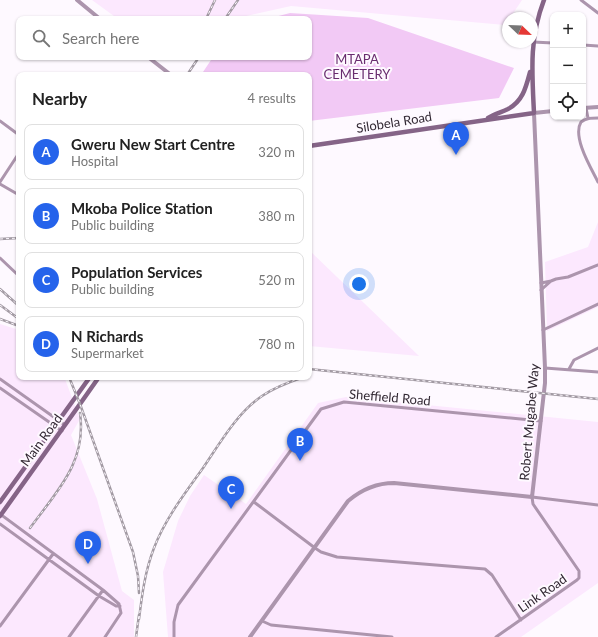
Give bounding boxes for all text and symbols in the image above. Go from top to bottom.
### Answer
north arrow [502,12,538,48]
map controls [550,12,586,120]
button: + [550,12,586,48]
search box [16,16,312,60]
icon: search [30,27,52,49]
text: Search here [62,29,139,47]
button: − [550,48,586,84]
park label: MTAPA CEMETERY [324,51,391,82]
button: locate [550,84,586,120]
text: Nearby [32,88,87,109]
text: 4 results [248,90,296,106]
street label: Silobela Road [355,108,433,136]
pin: A [443,122,469,155]
text: Gweru New Start Centre [71,135,235,153]
text: A [41,144,51,160]
text: 320 m [258,144,295,160]
text: Hospital [71,153,118,169]
text: Mkoba Police Station [71,199,213,217]
text: B [42,208,50,224]
text: 380 m [258,208,295,224]
text: Public building [71,217,154,233]
text: Population Services [71,263,202,281]
text: C [42,272,50,288]
text: 520 m [258,272,295,288]
your location [349,274,369,294]
text: Public building [71,281,154,297]
text: N Richards [71,327,143,345]
text: D [41,336,51,352]
text: 780 m [258,336,295,352]
text: Supermarket [71,345,144,361]
street label: Robert Mugabe Way [516,363,542,481]
street label: Sheffield Road [348,385,432,409]
street label: Main Road [17,411,65,469]
pin: B [287,428,313,461]
pin: C [218,476,244,509]
pin: D [75,531,101,564]
street label: Link Road [515,570,569,616]

